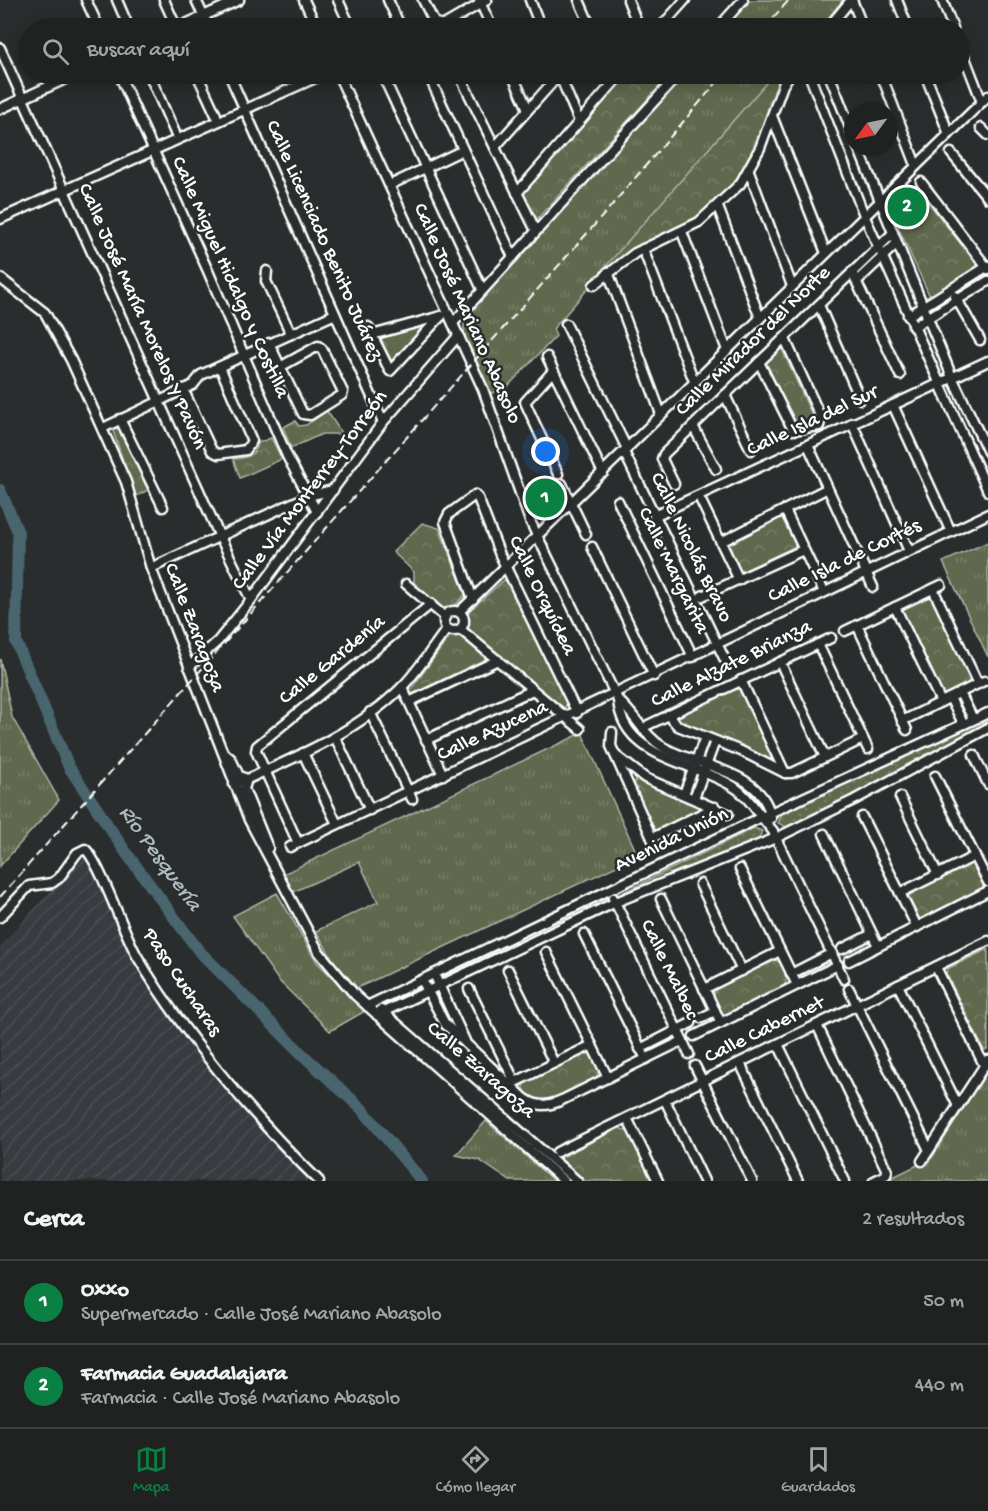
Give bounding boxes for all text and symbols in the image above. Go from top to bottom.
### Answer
search box [18,18,970,84]
icon: search [39,35,72,68]
text: Buscar aquí [87,38,190,64]
north arrow [844,102,898,156]
street label: Calle Licenciado Benito Juárez [259,117,388,366]
street label: Calle Miguel Hidalgo y Costilla [164,153,294,404]
street label: Calle José María Morelos Y Pavón [71,180,211,454]
pin: 2 [888,184,926,230]
street label: Calle José Mariano Abasolo [406,200,526,428]
street label: Calle Mirador del Norte [671,261,838,423]
street label: Calle Isla del Sur [743,380,884,463]
street label: Calle Vía Monterrey-Torreón [228,386,394,596]
your location [531,437,560,466]
street label: Calle Nicolás Bravo [643,469,737,627]
pin: 1 [526,476,564,520]
street label: Calle Margarita [631,504,714,640]
street label: Calle Isla de Cortés [764,514,927,610]
street label: Calle Orquídea [501,532,581,661]
street label: Calle Zaragoza [157,560,230,697]
street label: Calle Gardenía [275,610,392,712]
street label: Calle Alzate Brianza [648,615,818,715]
street label: Calle Azucena [434,695,554,769]
water label: Río Pesquería [112,801,207,918]
street label: Avenida Unión [611,803,733,879]
street label: Calle Malbec [633,916,703,1025]
street label: Paso Cucharas [135,923,227,1043]
street label: Calle Cabernet [701,990,831,1071]
street label: Calle Zaragoza [420,1017,541,1126]
text: Cerca [24,1205,84,1236]
text: 2 resultados [862,1209,964,1232]
text: Oxxo [81,1278,129,1304]
text: 1 [39,1291,48,1314]
text: 50 m [923,1291,964,1314]
text: Supermercado · Calle José Mariano Abasolo [81,1304,442,1327]
text: Farmacia Guadalajara [81,1362,287,1388]
text: 2 [39,1375,48,1398]
text: 440 m [915,1375,964,1398]
text: Farmacia · Calle José Mariano Abasolo [81,1388,400,1411]
tab: Mapa [133,1443,170,1498]
tab: Cómo llegar [436,1443,515,1498]
tab: Guardados [781,1443,855,1498]

